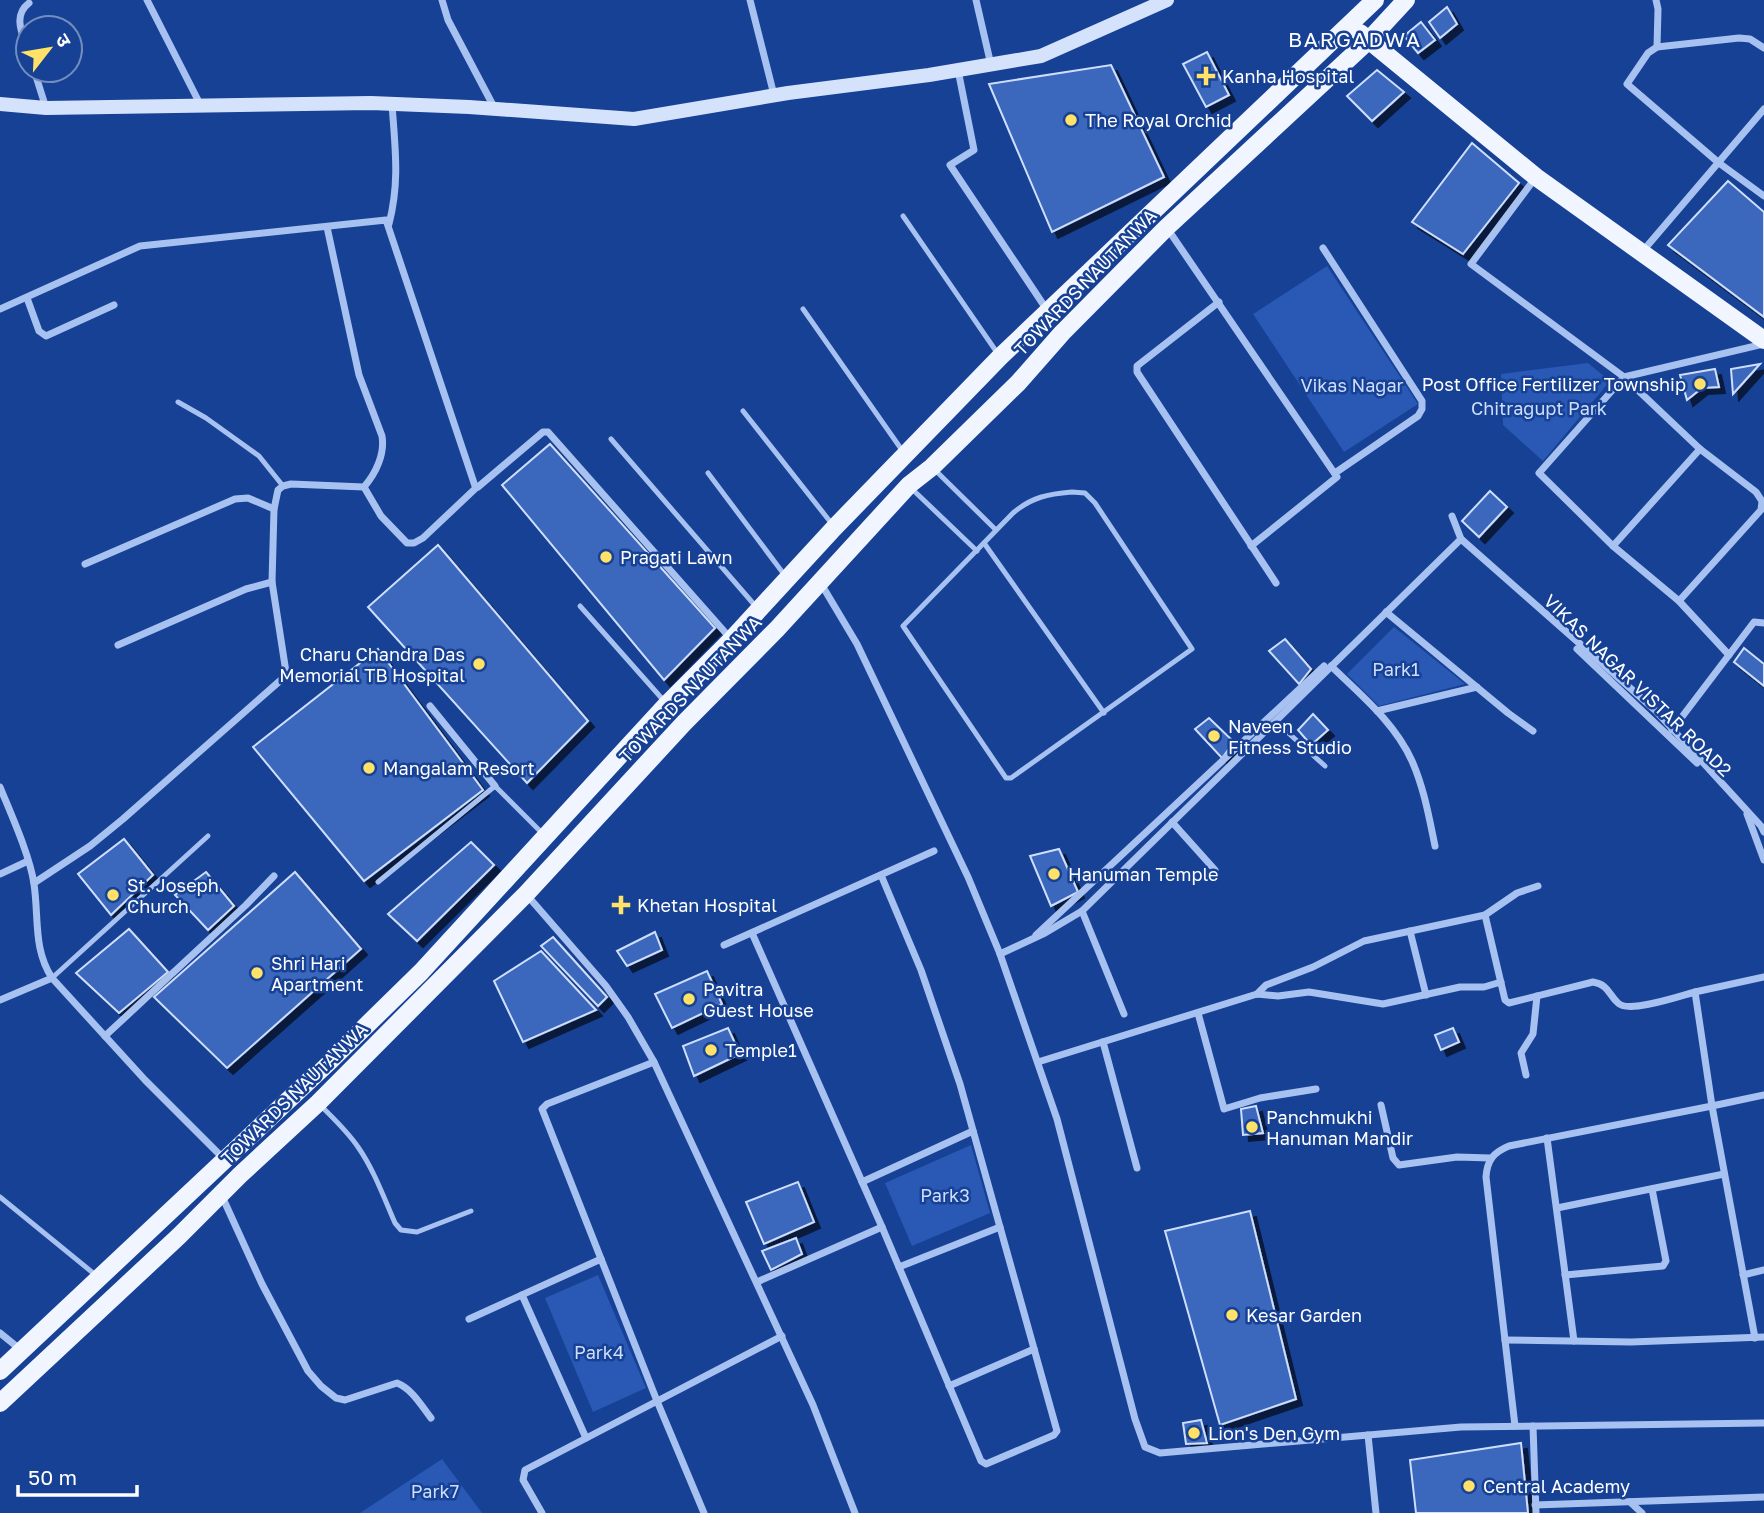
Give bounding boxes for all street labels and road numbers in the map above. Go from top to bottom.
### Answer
street label: TOWARDS NAUTANWA [1009,204,1161,360]
street label: VIKAS NAGAR VISTAR ROAD2 [1539,589,1737,781]
street label: TOWARDS NAUTANWA [614,611,766,767]
street label: TOWARDS NAUTANWA [216,1017,372,1169]

